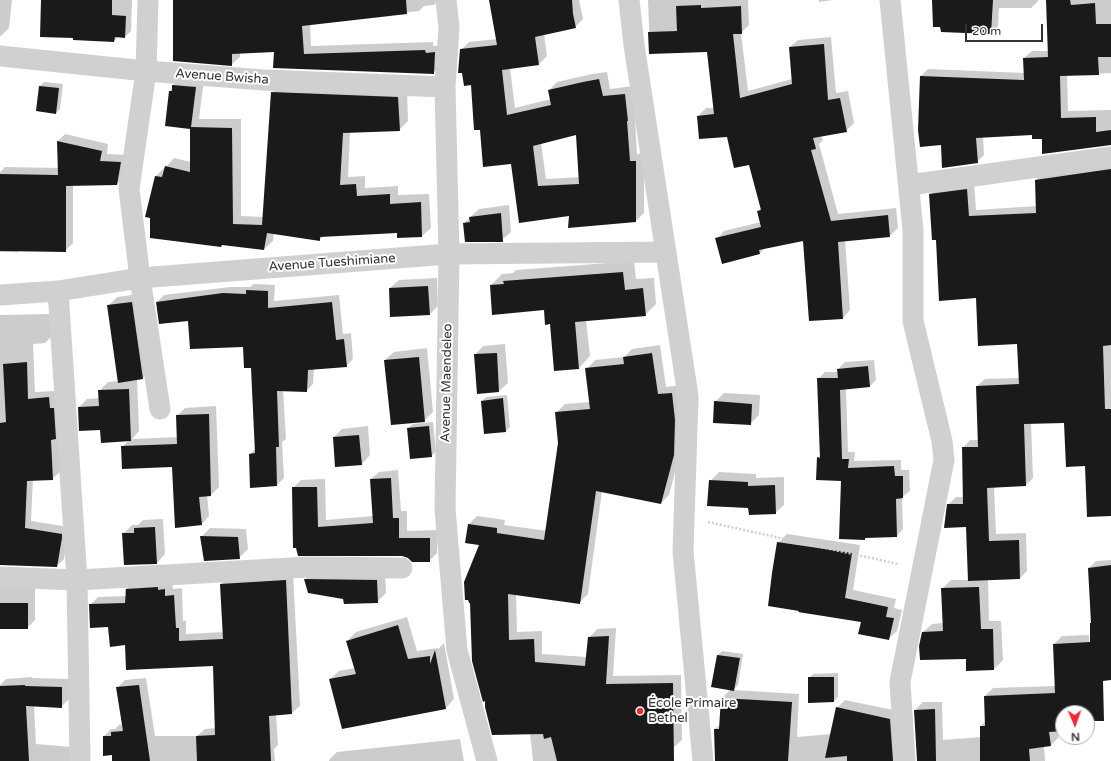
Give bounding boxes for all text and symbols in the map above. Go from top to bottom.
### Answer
scale bar [967,16,1045,42]
text: 20 m [972,24,1001,38]
street label: Avenue Bwisha [175,66,269,88]
street label: Avenue Tueshimiane [268,251,396,275]
street label: Avenue Maendeleo [438,323,456,443]
place label: École Primaire Bethel [648,696,736,727]
north arrow [1055,705,1095,745]
marker: École Primaire Bethel [635,706,645,716]
text: N [1071,730,1080,743]

